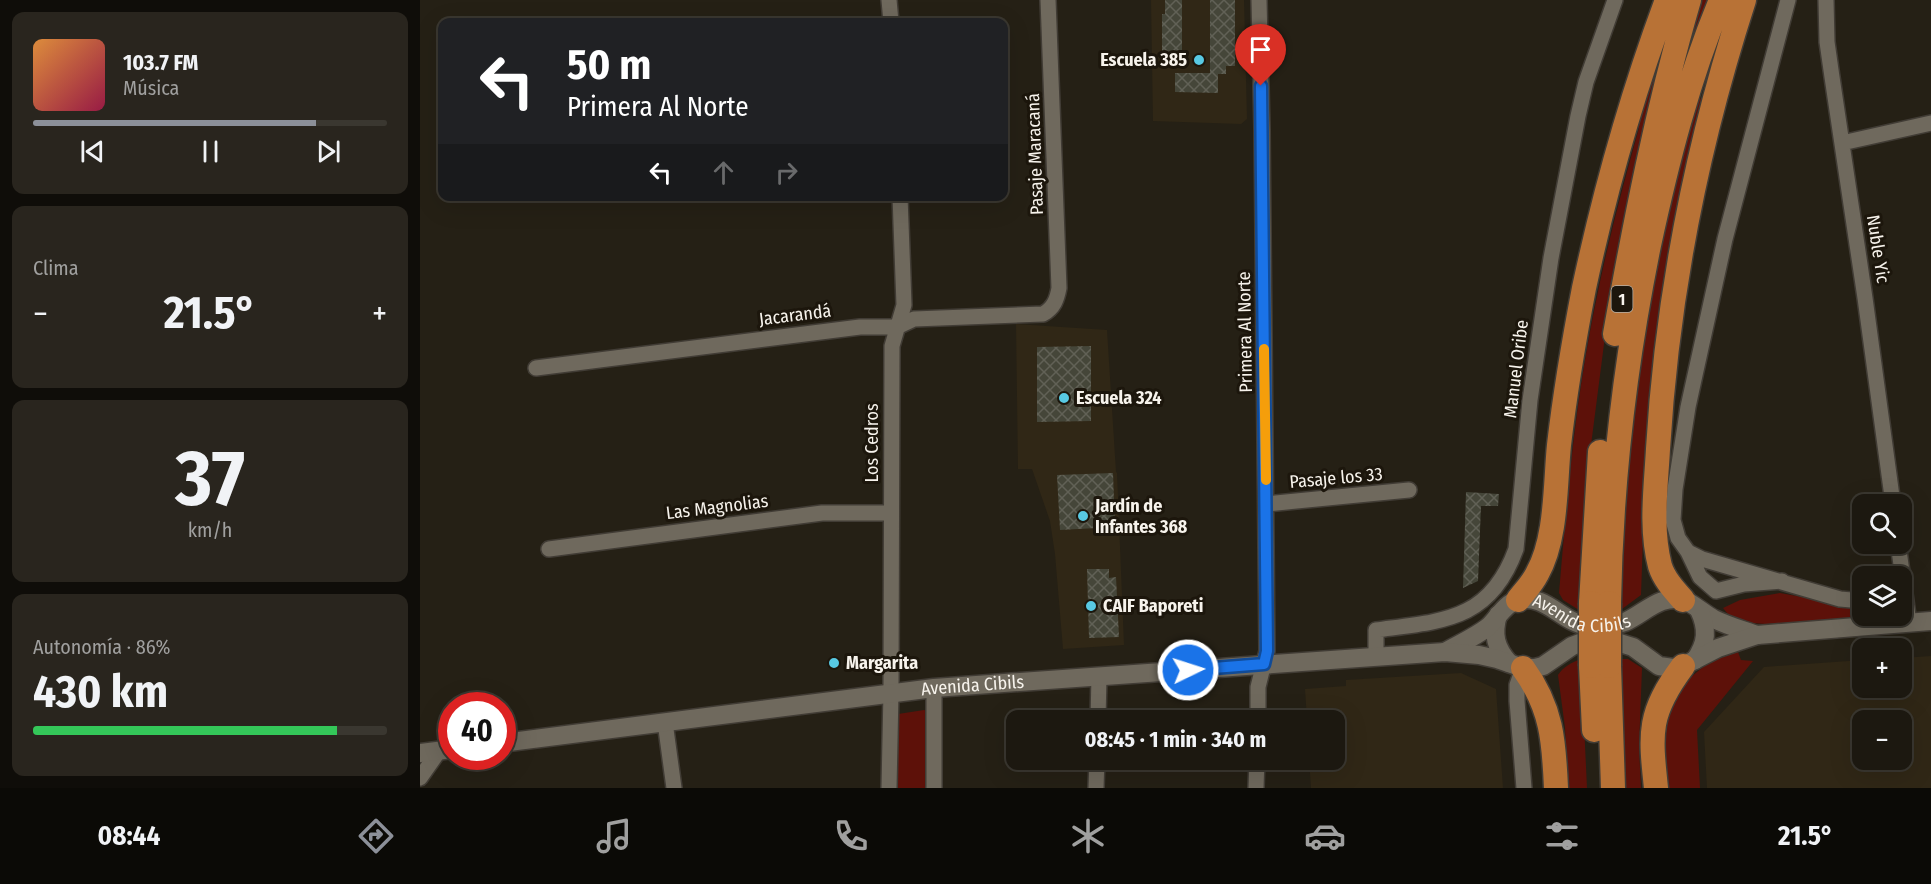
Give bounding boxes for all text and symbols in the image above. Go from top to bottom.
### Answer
pin [1235,24,1286,86]
icon: arrive [1244,33,1277,66]
text: 50 m [567,40,651,90]
icon: left [468,42,546,120]
text: 103.7 FM [123,49,198,76]
place label: Escuela 385 [1100,49,1187,71]
marker: Escuela 385 [1192,53,1206,67]
text: Música [123,76,179,100]
text: Primera Al Norte [567,91,749,123]
street label: Pasaje Maracaná [1022,93,1048,215]
icon: previous [76,135,109,168]
icon: pause [194,135,227,168]
icon: next [312,135,345,168]
icon: left [644,156,677,189]
icon: ahead [707,156,740,189]
icon: right [770,156,803,189]
street label: Nuble Yic [1862,213,1894,285]
text: Clima [33,256,78,280]
street label: Primera Al Norte [1233,271,1257,393]
text: 21.5° [164,286,256,340]
road number: 1 [1612,286,1632,312]
text: − [33,294,48,334]
text: + [372,294,387,334]
street label: Jacarandá [758,300,833,330]
street label: Manuel Oribe [1499,318,1533,419]
place label: Escuela 324 [1076,387,1162,409]
marker: Escuela 324 [1057,391,1071,405]
street label: Los Cedros [861,403,883,483]
text: 37 [175,432,245,526]
street label: Pasaje los 33 [1289,463,1383,493]
street label: Las Magnolias [665,490,770,524]
map controls [1852,494,1912,770]
button: search [1852,494,1912,554]
place label: Jardín de Infantes 368 [1094,495,1188,538]
marker: Jardín de Infantes 368 [1076,509,1090,523]
text: km/h [188,518,232,542]
button: layers [1852,566,1912,626]
street label: Avenida Cibils [1530,589,1635,637]
place label: CAIF Baporeti [1103,595,1203,617]
marker: CAIF Baporeti [1084,599,1098,613]
text: Autonomía · 86% [33,635,171,659]
position arrow [1156,638,1220,702]
button: + [1852,638,1912,698]
place label: Margarita [846,652,918,674]
marker: Margarita [827,656,841,670]
text: 430 km [33,665,168,719]
street label: Avenida Cibils [920,671,1025,701]
speed limit sign: 40 [438,692,516,770]
button: − [1852,710,1912,770]
text: 08:45 · 1 min · 340 m [1085,726,1266,753]
icon: directions [355,815,397,857]
icon: music [593,815,635,857]
icon: phone [830,815,872,857]
icon: climate [1067,815,1109,857]
icon: car [1304,815,1346,857]
icon: filters [1541,815,1583,857]
text: 08:44 [98,820,160,852]
text: 21.5° [1778,820,1833,852]

